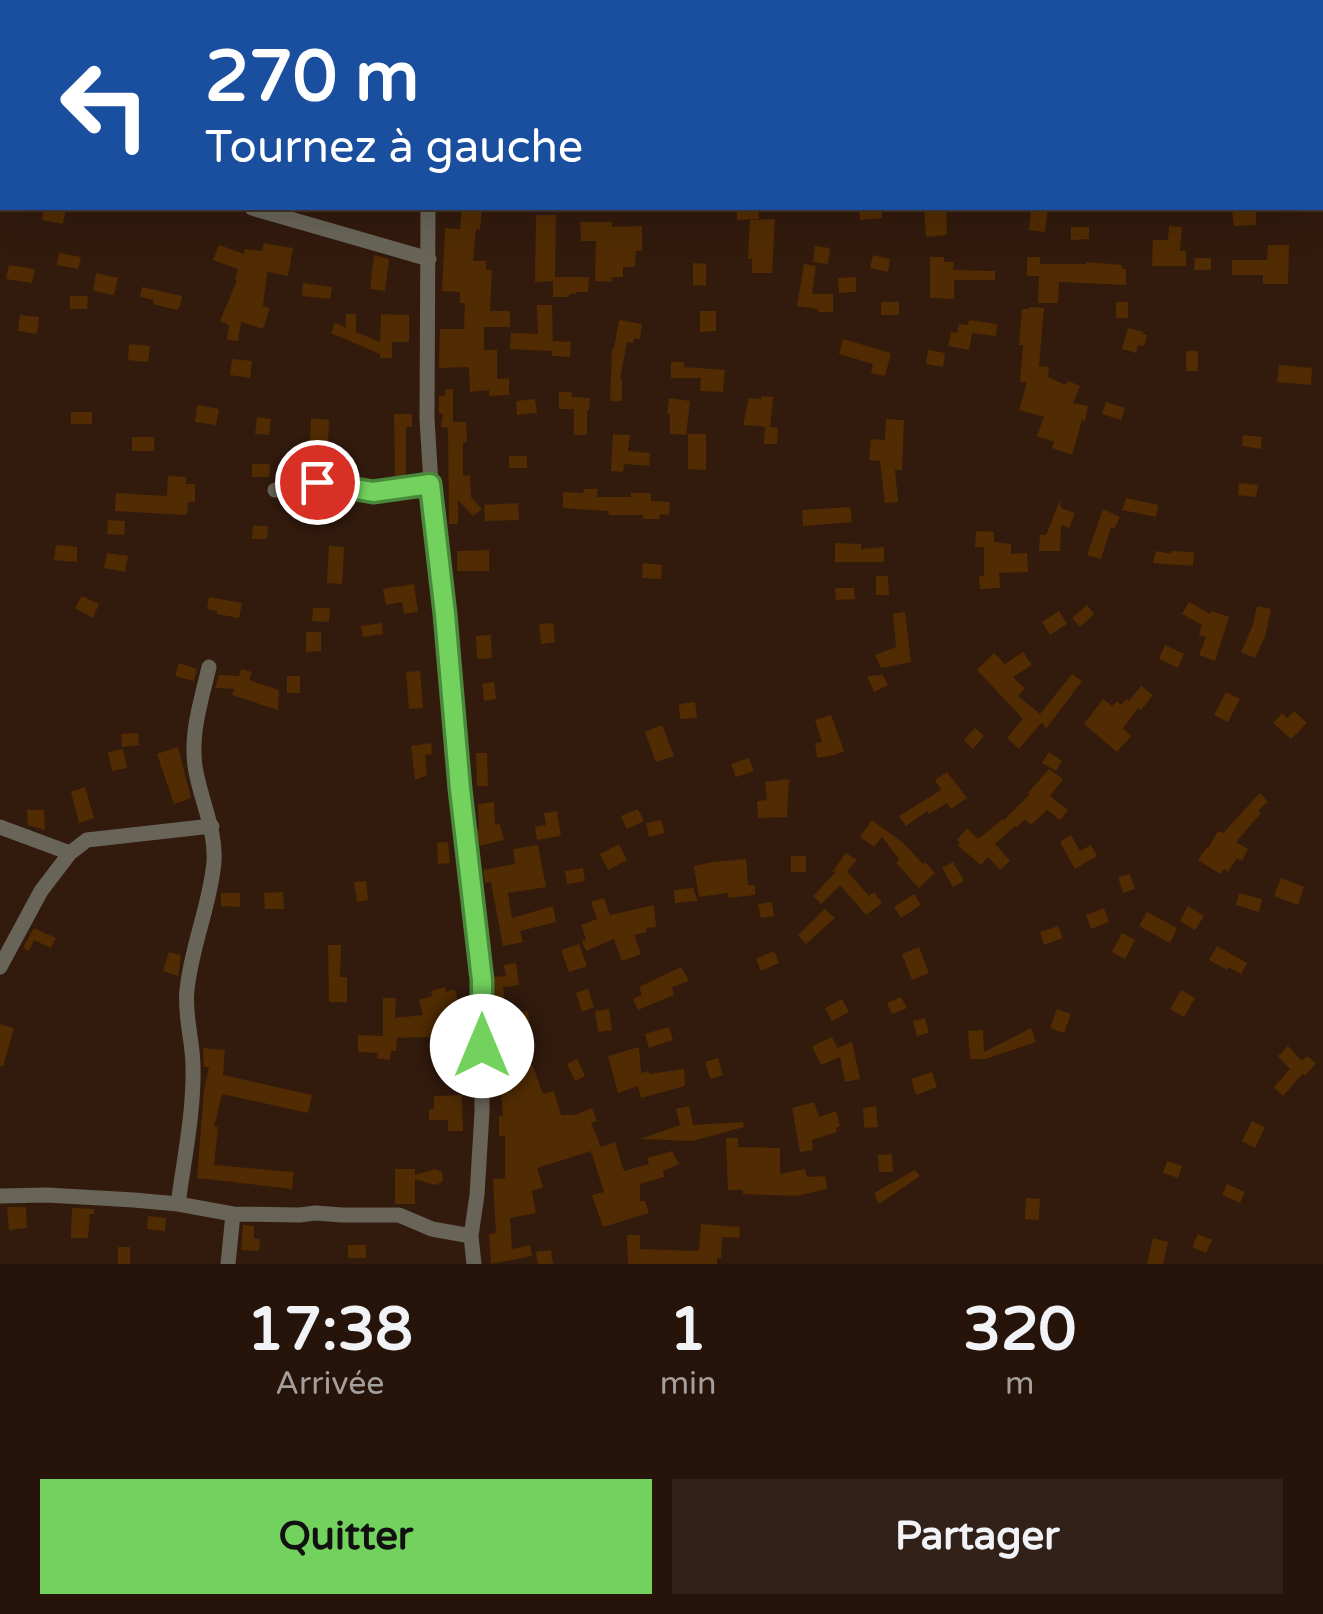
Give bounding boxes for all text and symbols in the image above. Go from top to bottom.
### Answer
text: 270 m [205,36,419,120]
icon: left [40,40,170,170]
text: Tournez à gauche [205,121,583,175]
pin [275,440,360,525]
icon: arrive [290,455,345,510]
position arrow [430,994,534,1098]
text: 17:38 [247,1294,413,1366]
text: 1 [669,1294,707,1366]
text: 320 [963,1294,1076,1366]
text: Arrivée [275,1365,384,1403]
text: min [660,1365,717,1403]
text: m [1005,1365,1034,1403]
button: Quitter [40,1479,652,1594]
button: Partager [672,1479,1283,1594]

